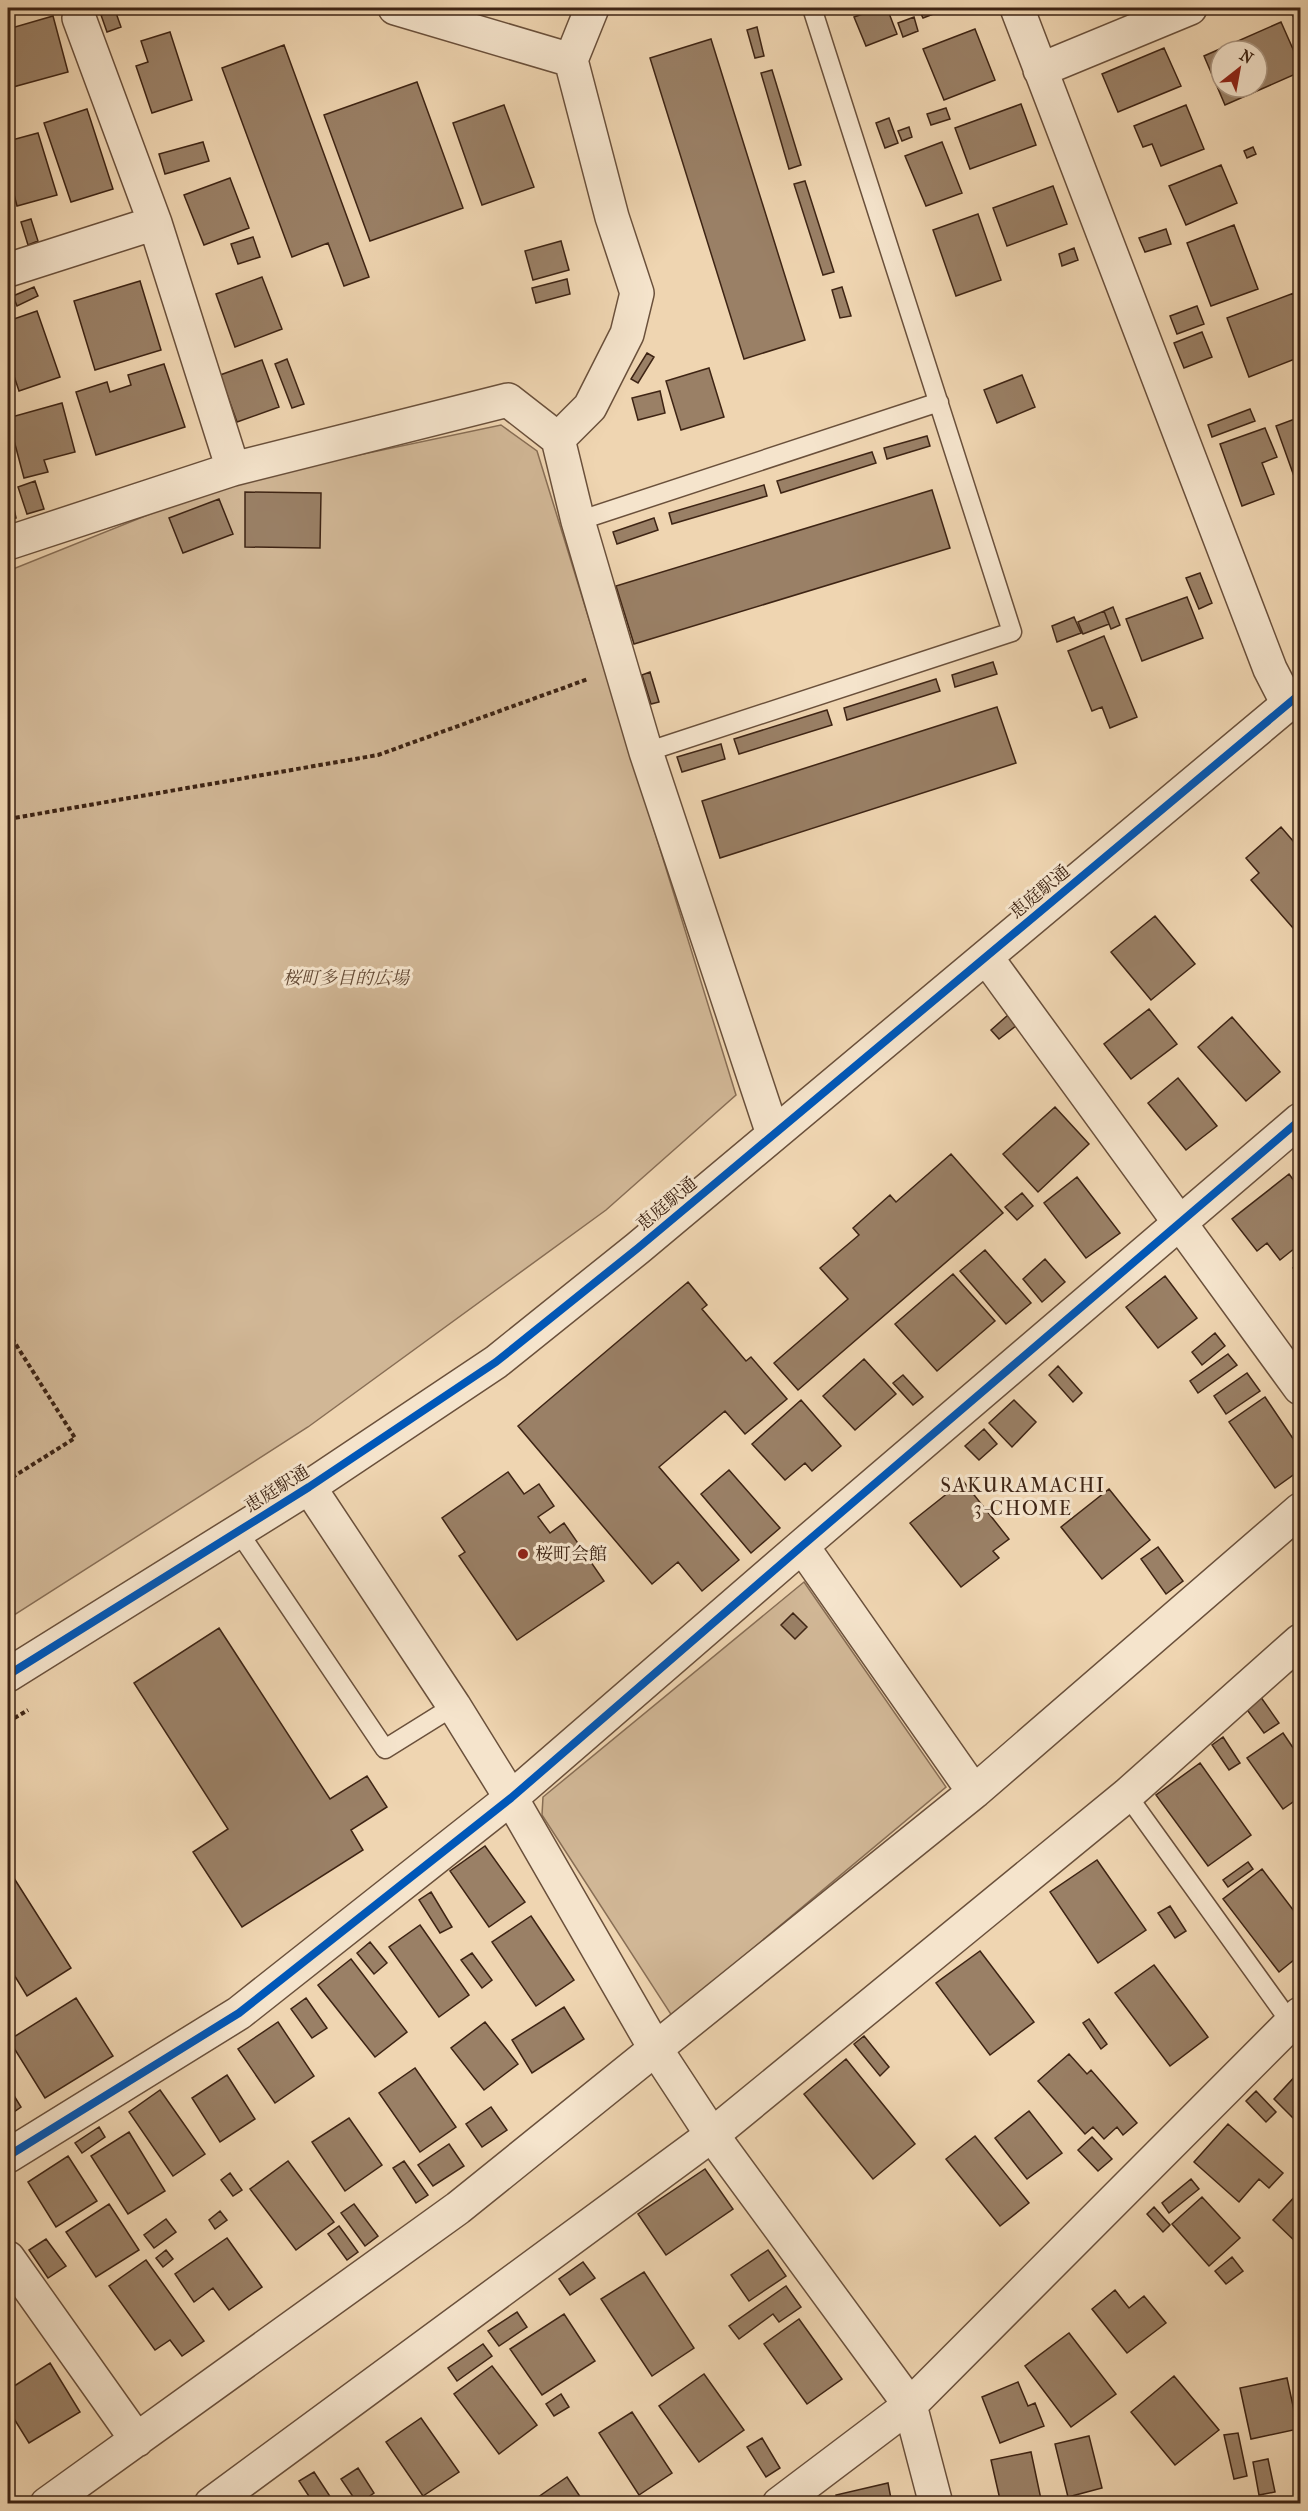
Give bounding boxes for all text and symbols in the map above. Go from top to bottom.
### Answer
north arrow [1209,39,1269,99]
text: N [1236,45,1257,68]
street label: 恵庭駅通 [1006,861,1074,923]
park label: 桜町多目的広場 [283,968,411,989]
street label: 恵庭駅通 [633,1173,701,1235]
street label: 恵庭駅通 [241,1461,313,1517]
district label: SAKURAMACHI 3-CHOME [941,1474,1105,1520]
place label: 桜町会館 [535,1544,607,1565]
marker: 桜町会館 [516,1547,530,1561]

